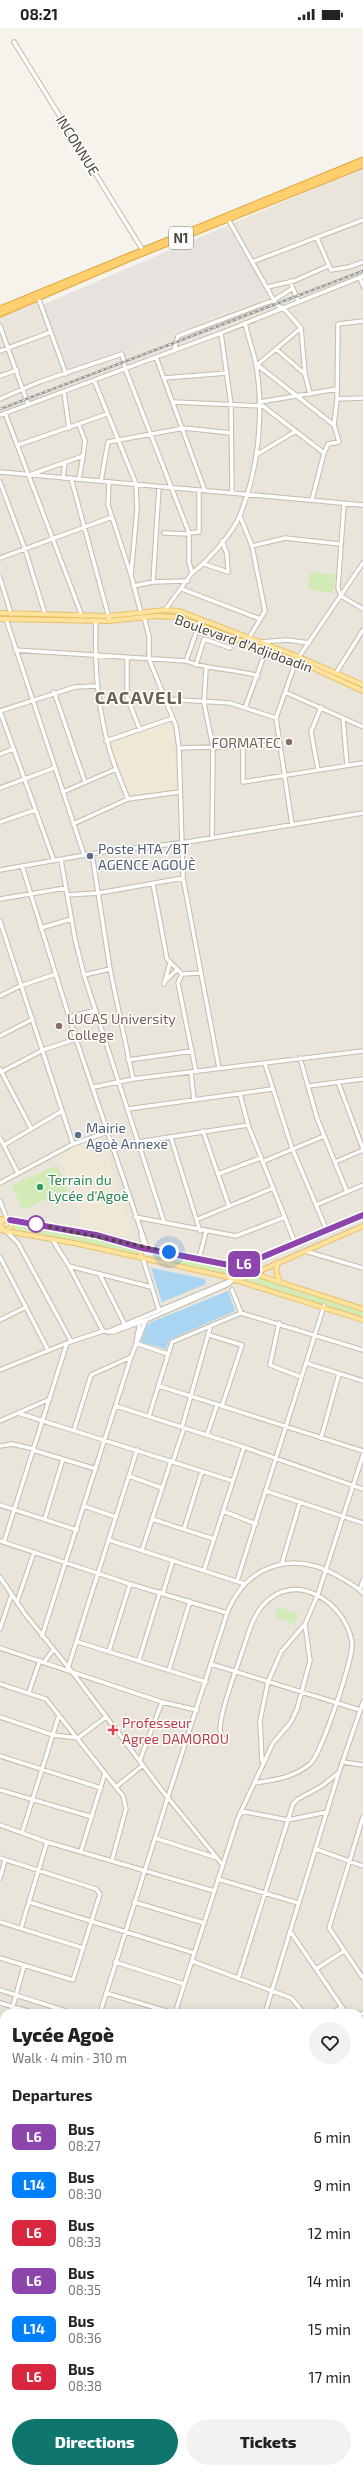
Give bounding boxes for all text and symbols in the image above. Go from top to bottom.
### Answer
text: 08:21 [20,5,58,23]
street label: INCONNUE [53,112,103,178]
road number: N1 [169,227,193,249]
street label: Boulevard d'Adjidoadin [173,610,315,676]
district label: CACAVELI [95,686,183,708]
place label: FORMATEC [212,734,281,751]
marker: FORMATEC [284,737,294,747]
place label: Poste HTA /BT AGENCE AGOUÈ [98,840,196,873]
marker: Poste HTA /BT AGENCE AGOUÈ [85,851,95,861]
place label: LUCAS University College [67,1010,176,1043]
marker: LUCAS University College [54,1021,64,1031]
place label: Mairie Agoè Annexe [86,1119,168,1152]
marker: Mairie Agoè Annexe [73,1130,83,1140]
place label: Terrain du Lycée d'Agoè [48,1171,129,1204]
marker: Terrain du Lycée d'Agoè [35,1182,45,1192]
unlabelled marker [27,1215,45,1233]
your location [159,1242,179,1262]
line badge: L6 [226,1251,262,1277]
text: L6 [236,1255,252,1272]
place label: Professeur Agree DAMOROU [122,1714,229,1747]
marker: Professeur Agree DAMOROU [107,1724,119,1736]
button: heart [309,2022,351,2064]
text: Lycée Agoè [12,2023,114,2046]
text: Walk · 4 min · 310 m [12,2050,127,2066]
text: Departures [12,2086,92,2104]
text: Bus [68,2120,94,2138]
text: L6 [26,2128,42,2145]
text: 6 min [313,2128,351,2146]
text: 08:27 [68,2138,101,2154]
text: Bus [68,2168,94,2186]
text: L14 [23,2176,45,2193]
text: 9 min [313,2176,351,2194]
text: 08:30 [68,2186,102,2202]
text: Bus [68,2216,94,2234]
text: L6 [26,2224,42,2241]
text: 12 min [308,2224,351,2242]
text: 08:33 [68,2234,101,2250]
text: Bus [68,2264,94,2282]
text: L6 [26,2272,42,2289]
text: 14 min [307,2272,351,2290]
text: 08:35 [68,2282,101,2298]
text: Bus [68,2312,94,2330]
text: L14 [23,2320,45,2337]
text: 15 min [308,2320,351,2338]
text: 08:36 [68,2330,101,2346]
text: Bus [68,2360,94,2378]
text: L6 [26,2368,42,2385]
text: 17 min [308,2368,351,2386]
text: 08:38 [68,2378,102,2394]
button: Directions [12,2419,178,2465]
button: Tickets [186,2419,351,2465]

